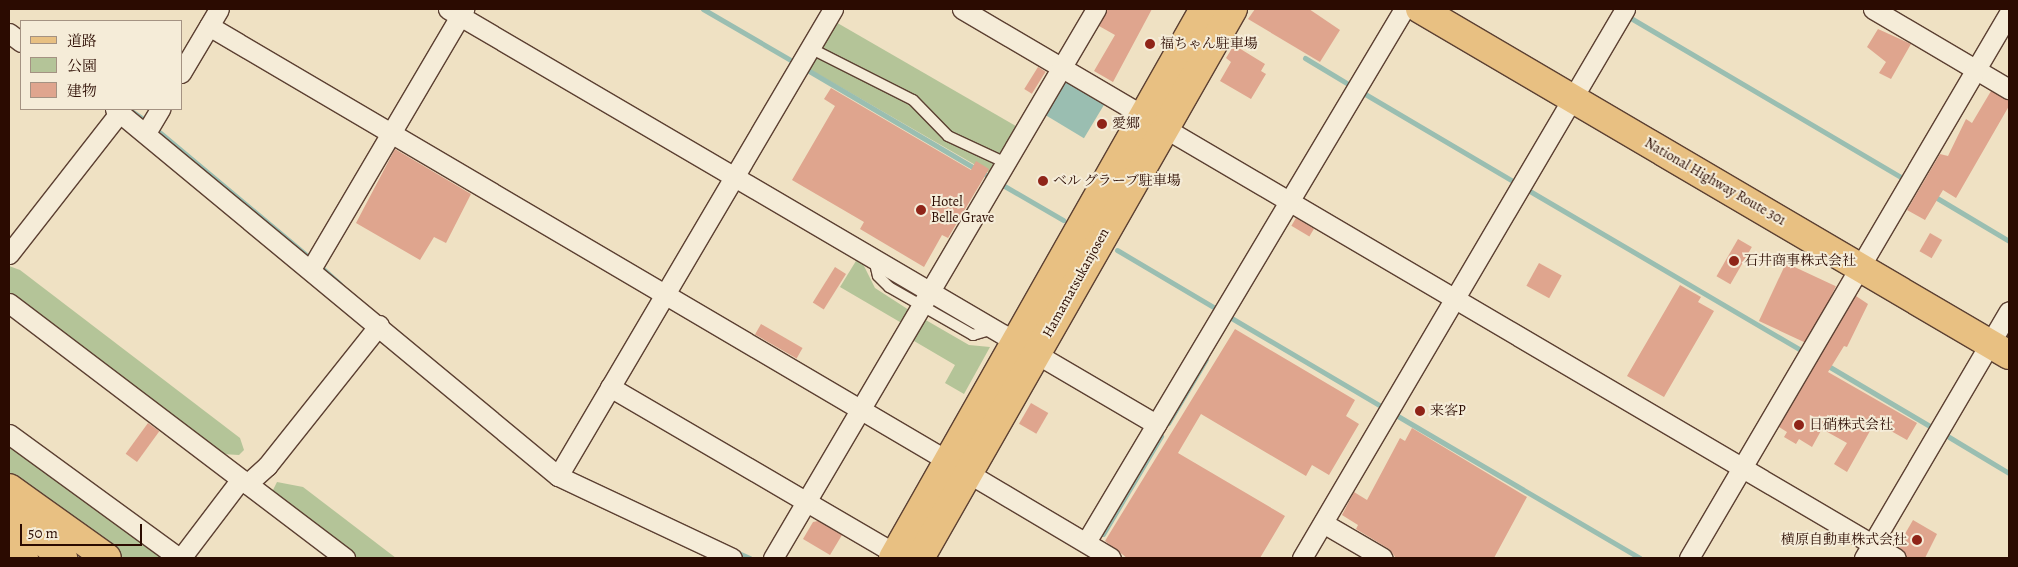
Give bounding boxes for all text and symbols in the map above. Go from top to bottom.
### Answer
legend [20,20,182,110]
text: 道路 [67,31,97,51]
place label: 福ちゃん駐車場 [1160,36,1258,52]
marker: 福ちゃん駐車場 [1144,38,1156,50]
text: 公園 [67,56,97,76]
text: 建物 [67,81,97,101]
place label: 愛郷 [1112,116,1140,132]
marker: 愛郷 [1096,118,1108,130]
street label: National Highway Route 301 [1641,135,1789,229]
place label: ベル グラーブ駐車場 [1053,173,1182,189]
marker: ベル グラーブ駐車場 [1037,175,1049,187]
place label: Hotel Belle Grave [931,194,994,226]
marker: Hotel Belle Grave [915,204,927,216]
street label: Hamamatsukanjosen [1039,226,1113,340]
place label: 石井商事株式会社 [1744,253,1856,269]
marker: 石井商事株式会社 [1728,255,1740,267]
place label: 来客P [1430,403,1466,419]
marker: 来客P [1414,405,1426,417]
place label: 日硝株式会社 [1809,417,1893,433]
marker: 日硝株式会社 [1793,419,1805,431]
scale bar [22,514,145,546]
text: 50 m [28,523,58,543]
place label: 横原自動車株式会社 [1781,532,1907,548]
marker: 横原自動車株式会社 [1911,534,1923,546]

